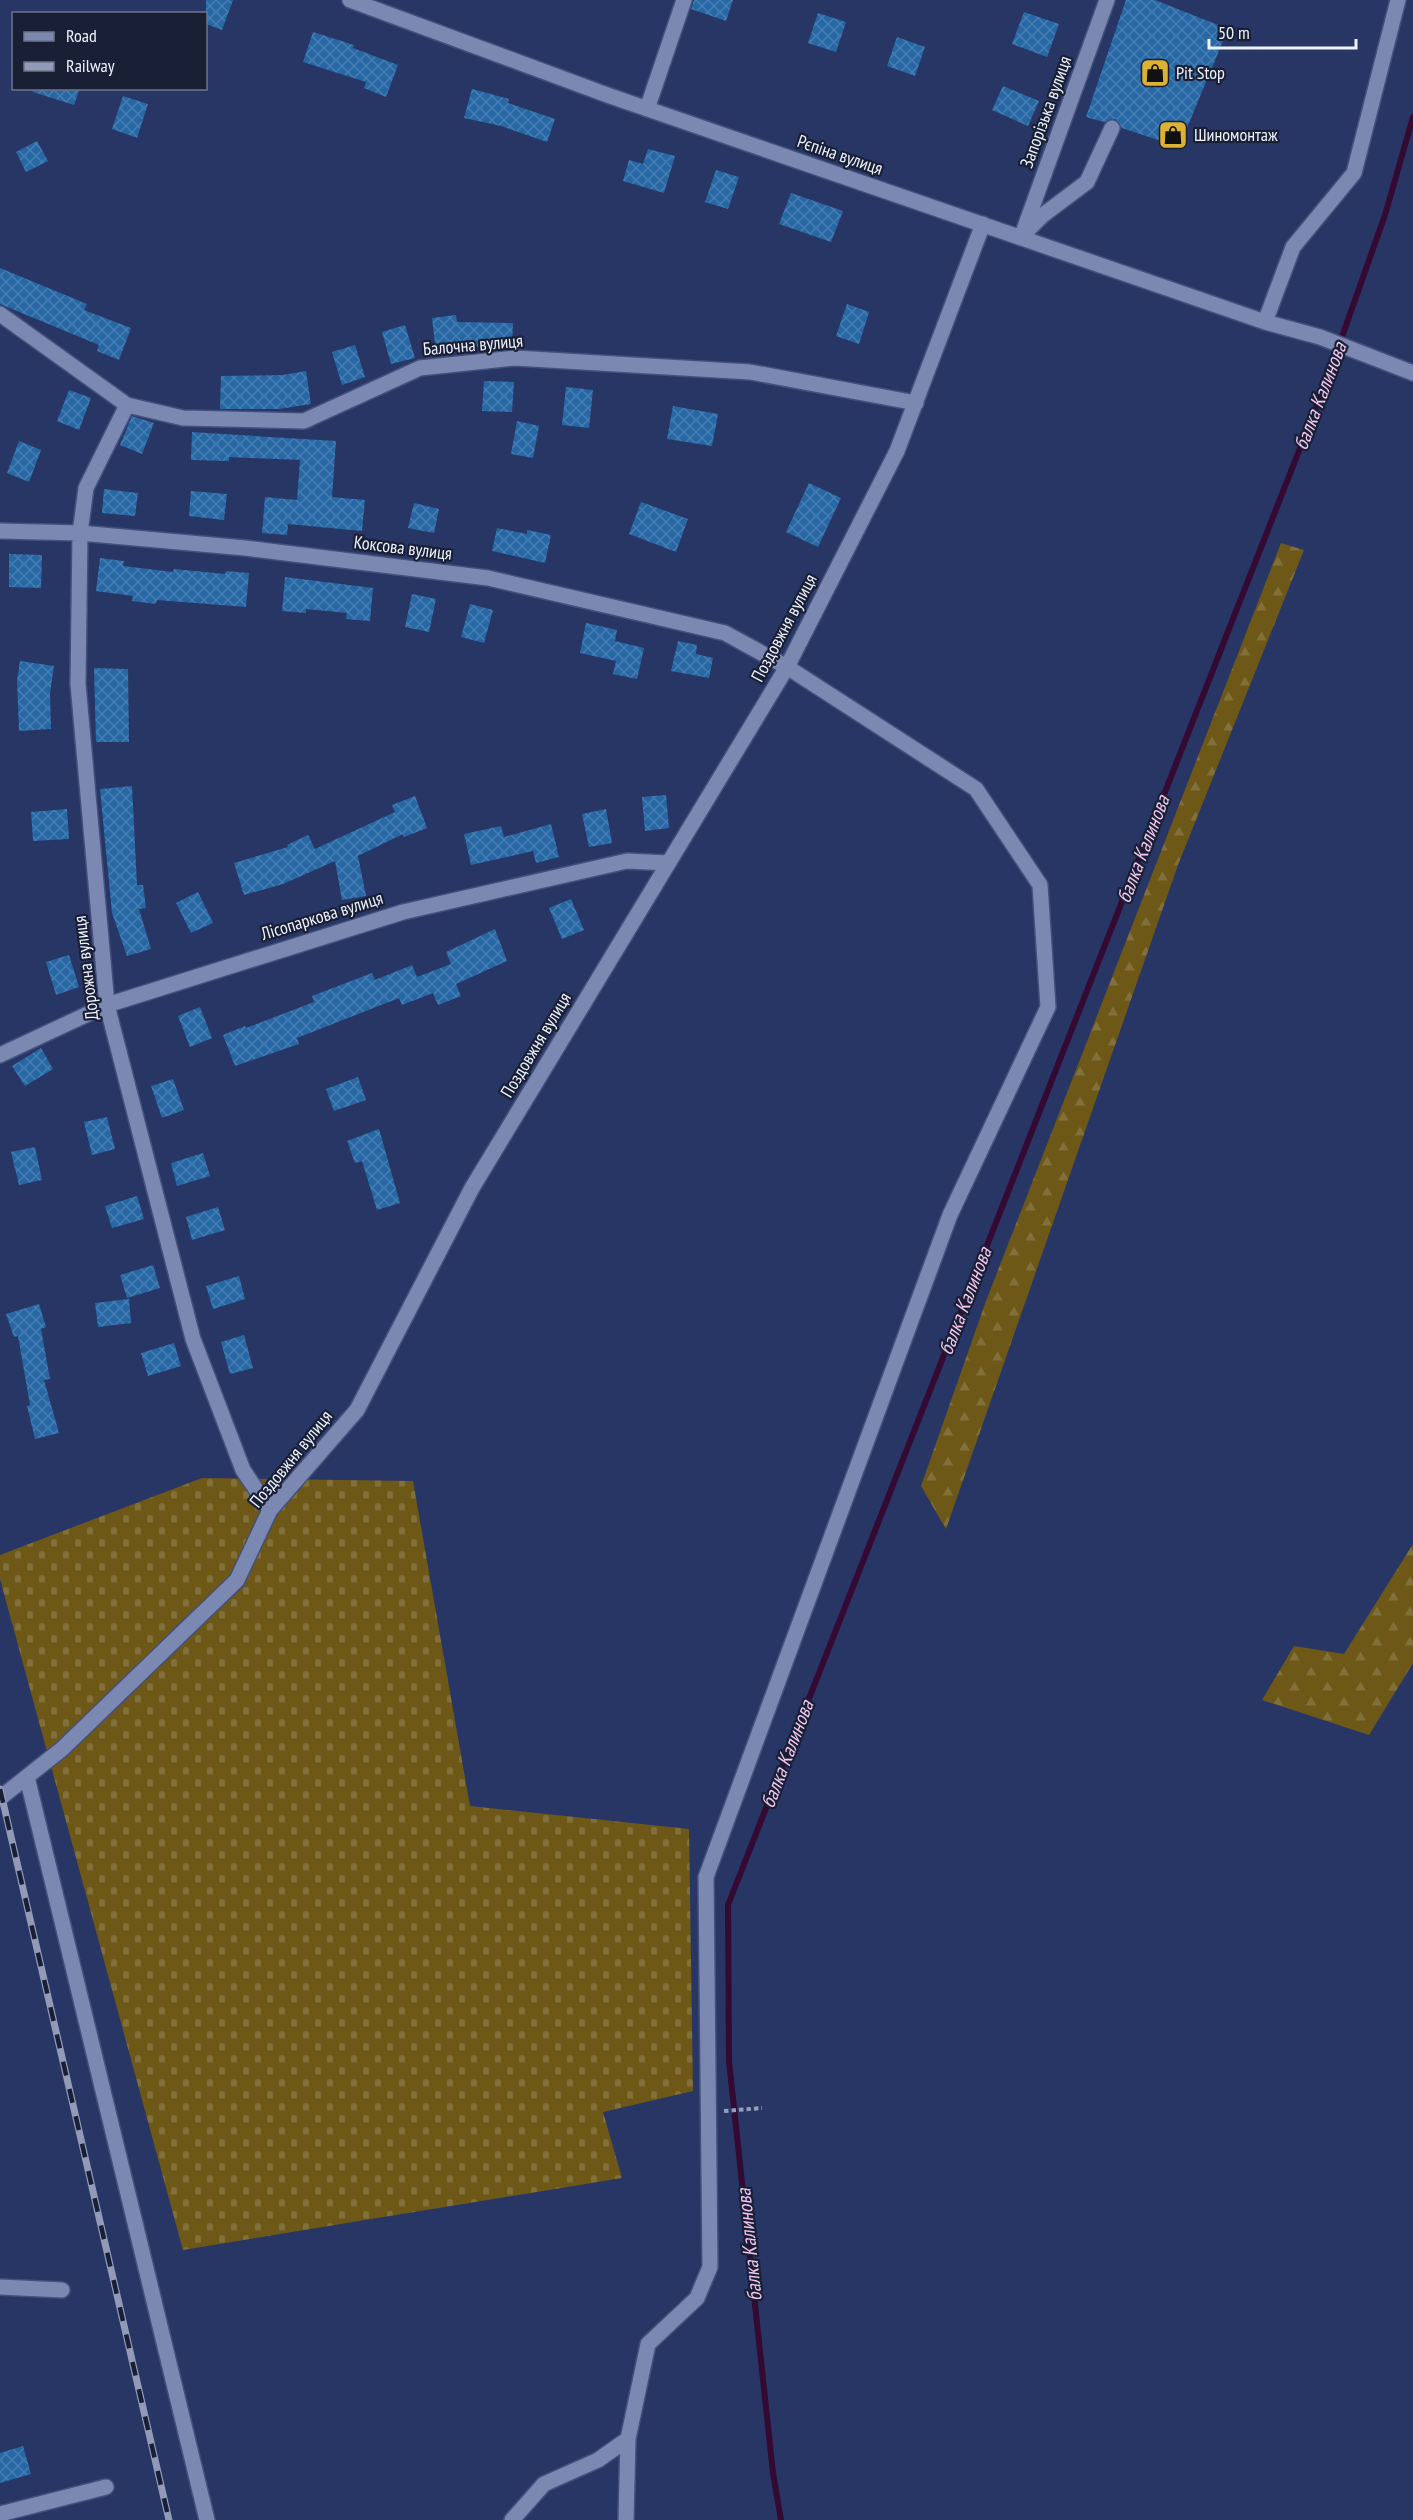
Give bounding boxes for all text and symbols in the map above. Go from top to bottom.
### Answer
legend [12,12,207,90]
scale bar [1209,12,1356,50]
text: 50 m [1218,21,1250,44]
text: Road [66,24,97,47]
street label: Запорізька вулиця [1015,53,1076,171]
text: Railway [66,54,115,77]
shop icon: Pit Stop [1139,57,1171,89]
place label: Pit Stop [1176,61,1225,84]
shop icon: Шиномонтаж [1157,119,1189,151]
place label: Шиномонтаж [1194,123,1278,146]
street label: Рєпіна вулиця [794,129,886,180]
street label: Балочна вулиця [422,329,524,360]
water label: балка Калинова [1288,338,1353,453]
street label: Коксова вулиця [353,530,453,565]
street label: Поздовжня вулиця [746,570,822,686]
water label: балка Калинова [1111,791,1176,906]
street label: Лісопаркова вулиця [257,886,386,945]
street label: Дорожна вулиця [68,914,103,1022]
street label: Поздовжня вулиця [495,988,576,1102]
water label: балка Калинова [933,1243,998,1358]
street label: Поздовжня вулиця [244,1405,337,1512]
water label: балка Калинова [755,1696,820,1811]
water label: балка Калинова [730,2186,768,2303]

